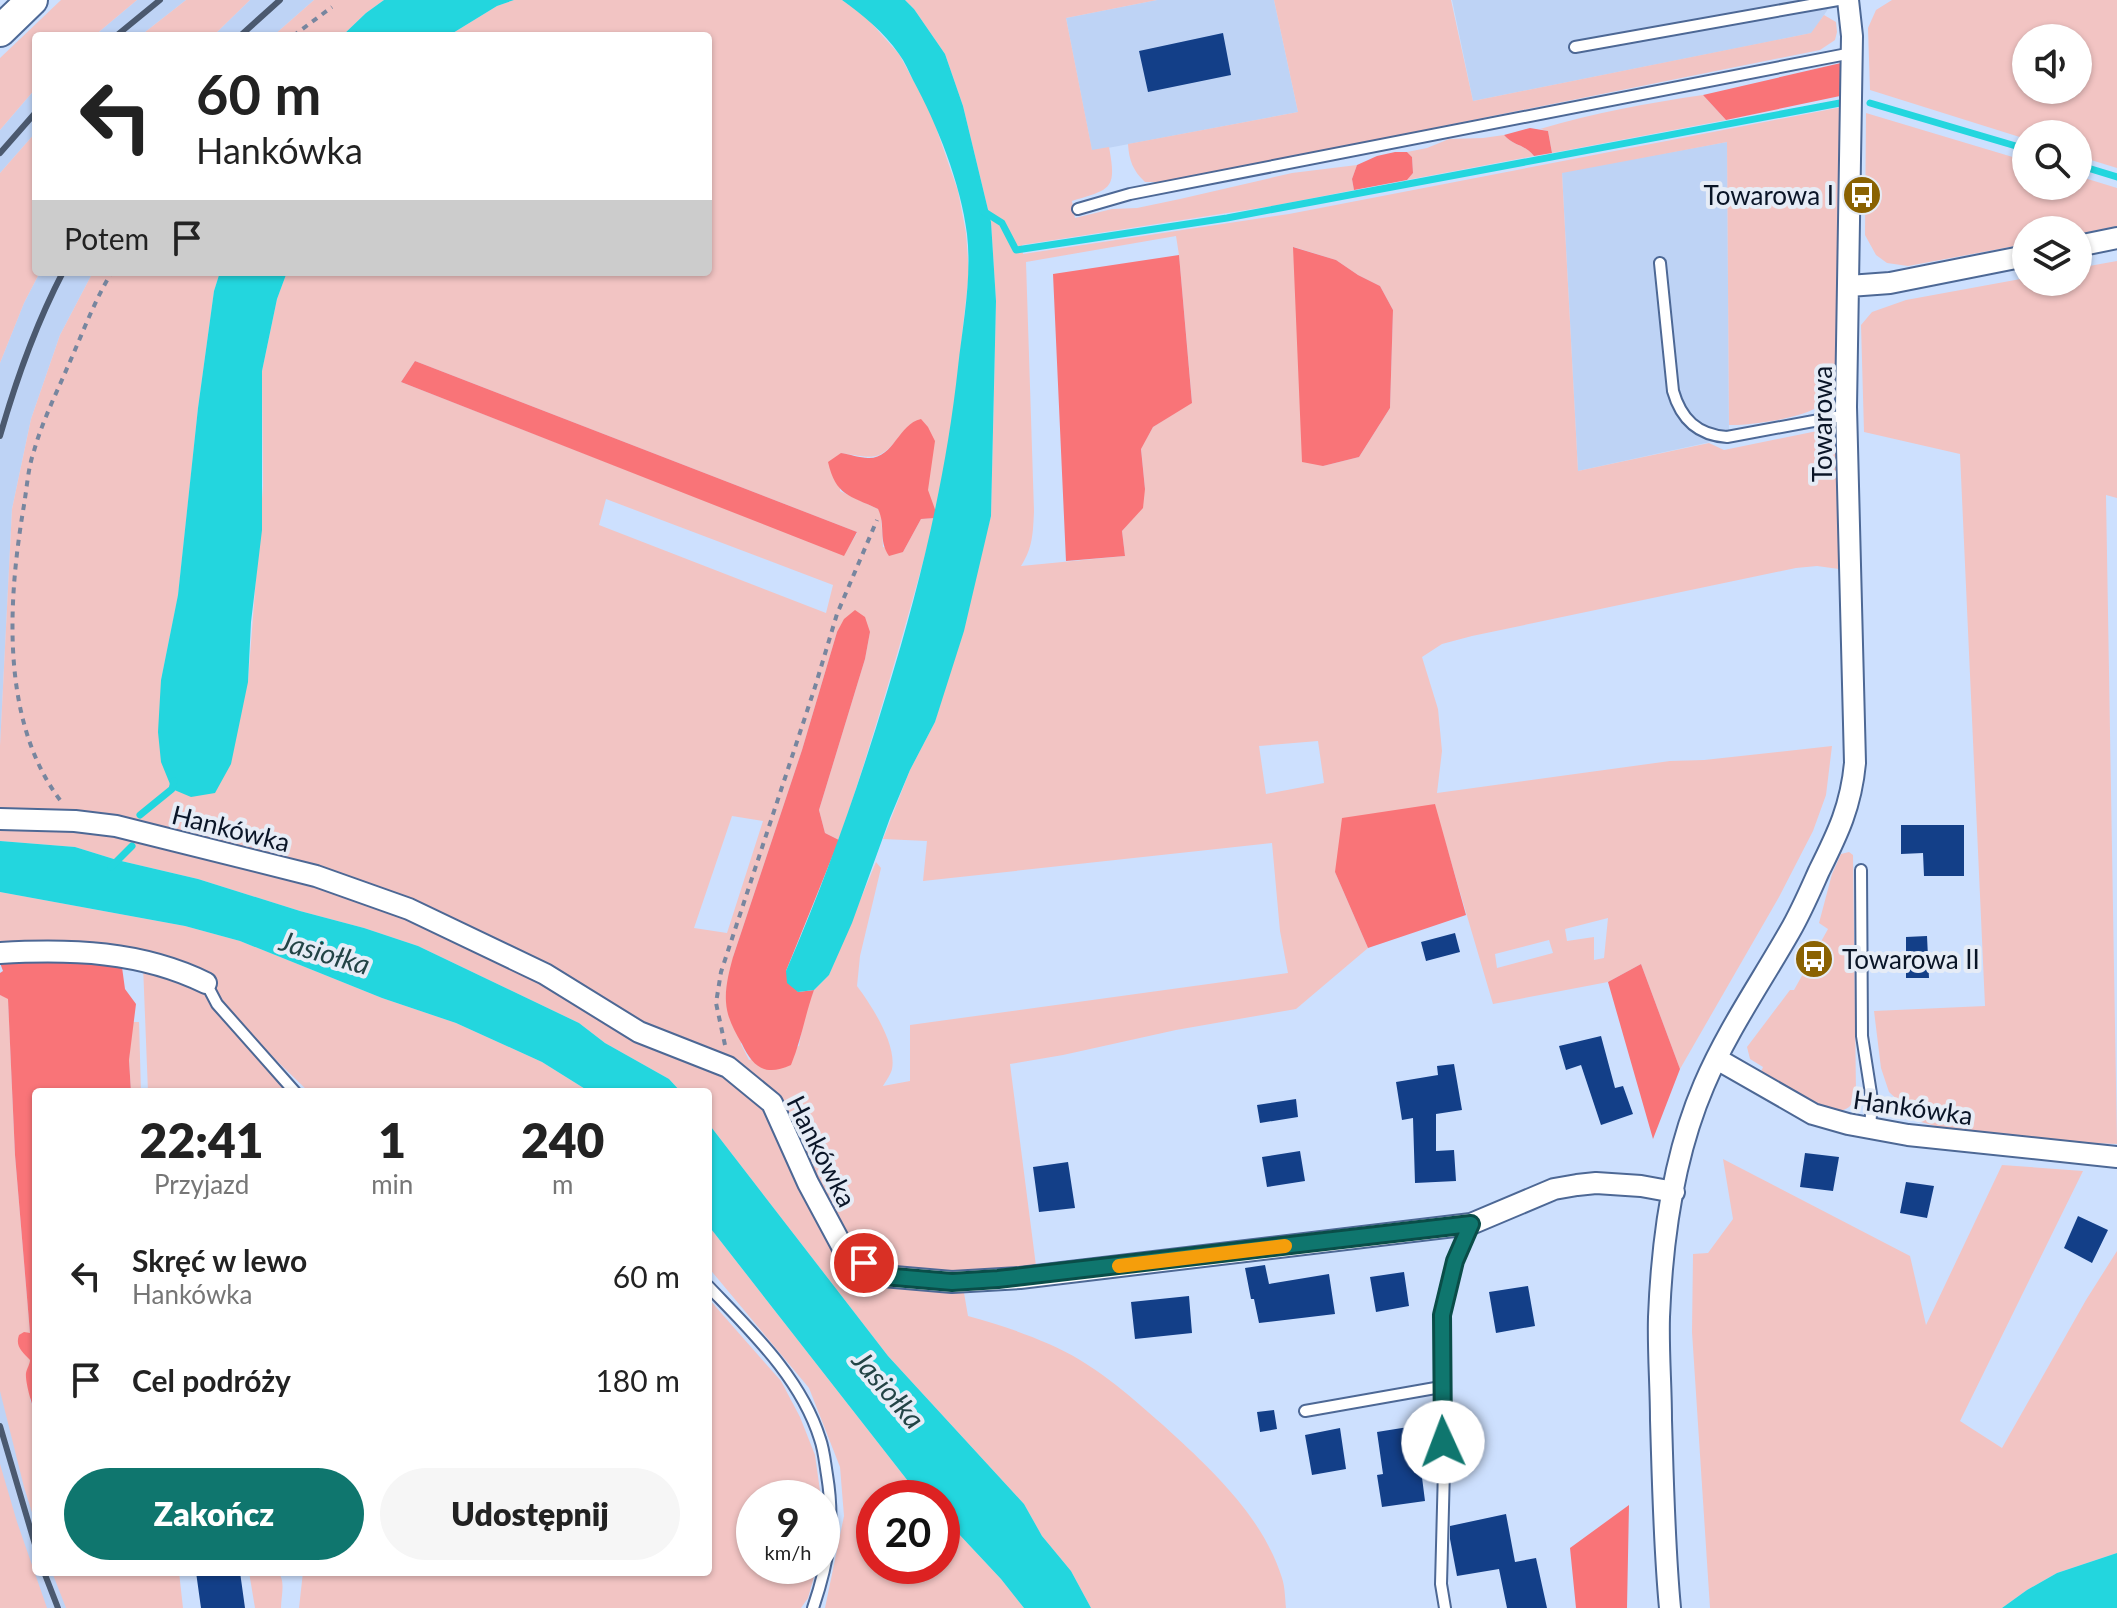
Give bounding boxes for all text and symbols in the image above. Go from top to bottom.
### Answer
map controls [2012,24,2092,296]
button: sound [2012,24,2092,104]
text: 60 m [196,60,321,127]
icon: left [64,64,168,168]
button: search [2012,120,2092,200]
text: Hankówka [196,128,363,172]
bus stop icon: Towarowa I [1841,174,1883,216]
place label: Towarowa I [1703,179,1834,211]
icon: arrive [165,216,209,260]
button: layers [2012,216,2092,296]
text: Potem [64,220,149,256]
street label: Towarowa [1806,366,1838,482]
street label: Hankówka [169,798,293,858]
water label: Jasiołka [275,923,374,981]
bus stop icon: Towarowa II [1793,938,1835,980]
place label: Towarowa II [1842,943,1980,975]
street label: Hankówka [1851,1083,1975,1131]
street label: Hankówka [780,1090,864,1212]
text: 22:41 [140,1111,264,1168]
text: 1 [378,1111,406,1168]
text: 240 [521,1111,604,1168]
text: Przyjazd [154,1168,249,1200]
text: min [371,1168,413,1200]
text: m [552,1168,573,1200]
pin [830,1229,898,1297]
icon: arrive [842,1241,886,1285]
text: Skręć w lewo [132,1242,307,1278]
icon: left [64,1254,108,1298]
text: 60 m [613,1258,680,1294]
text: Hankówka [132,1278,252,1310]
water label: Jasiołka [845,1342,932,1435]
icon: arrive [64,1358,108,1402]
text: Cel podróży [132,1362,291,1398]
text: 180 m [595,1362,680,1398]
position arrow [1401,1400,1485,1484]
button: Zakończ [64,1468,364,1560]
button: Udostępnij [380,1468,680,1560]
speed limit sign: 20 [856,1480,960,1584]
text: 9 [776,1498,800,1546]
text: km/h [765,1540,811,1564]

